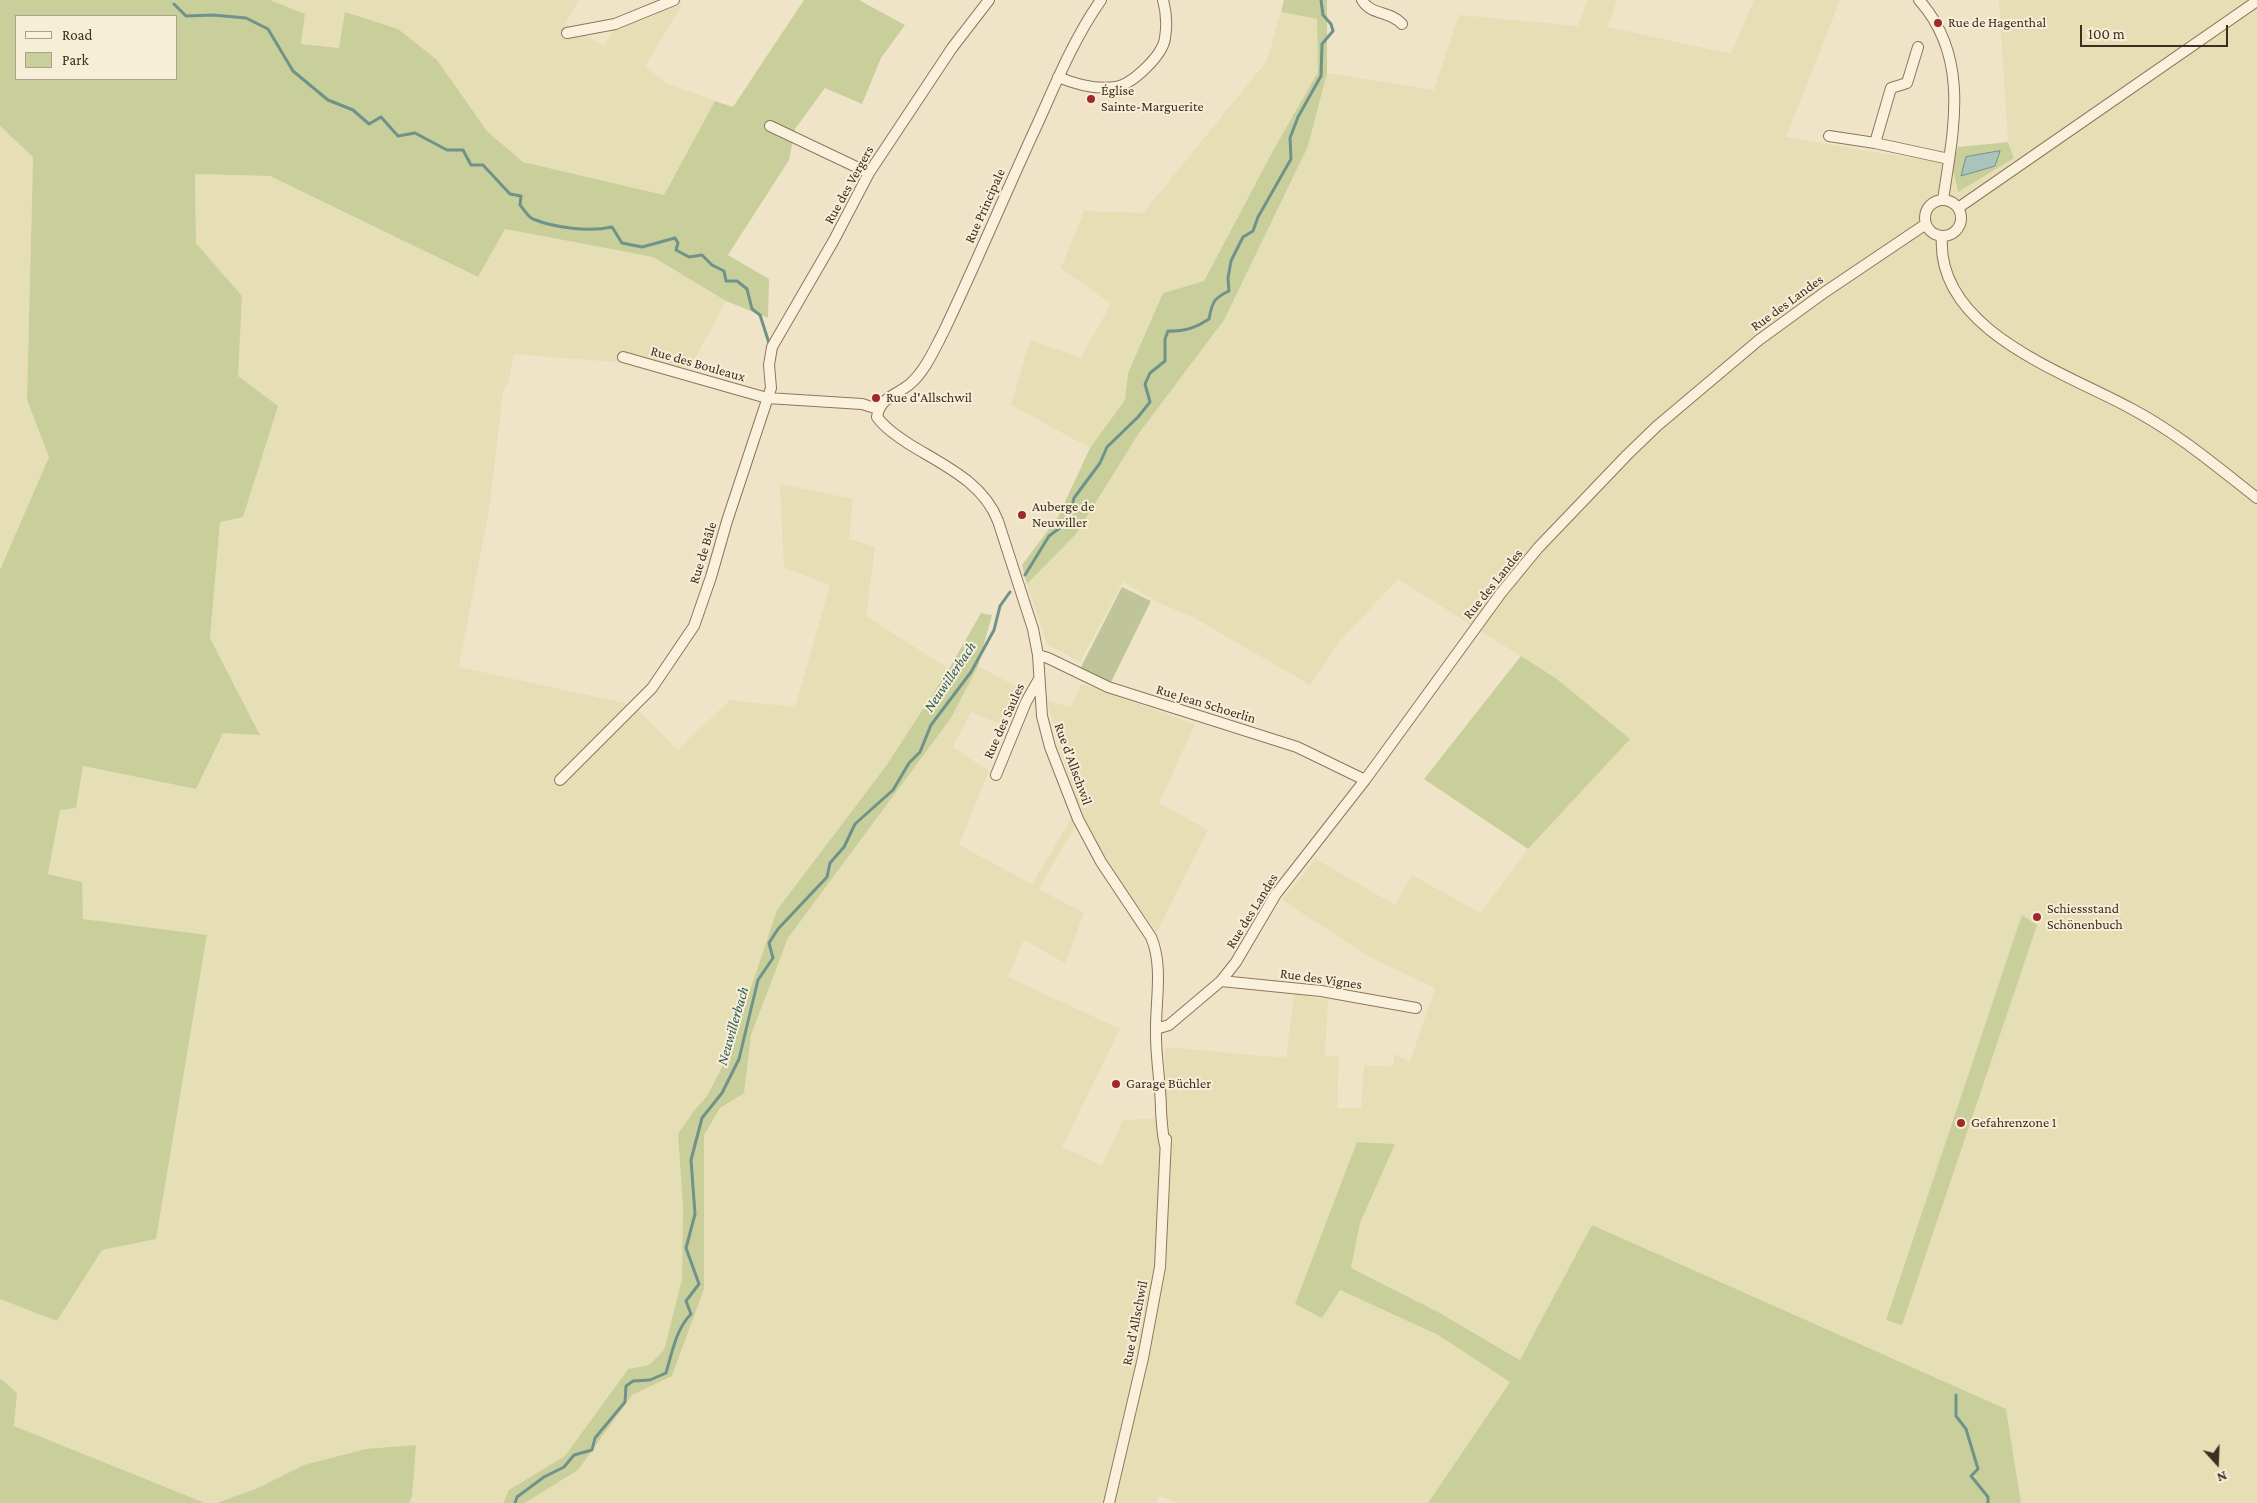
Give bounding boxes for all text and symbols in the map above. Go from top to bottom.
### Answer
legend [15,15,178,80]
place label: Rue de Hagenthal [1948,15,2046,31]
scale bar [2082,15,2230,47]
marker: Rue de Hagenthal [1932,17,1944,29]
text: 100 m [2088,26,2125,42]
text: Road [62,27,92,43]
text: Park [62,52,89,68]
place label: Église Sainte-Marguerite [1101,83,1204,115]
marker: Église Sainte-Marguerite [1085,93,1097,105]
street label: Rue des Vergers [821,143,877,227]
street label: Rue Principale [961,166,1009,246]
street label: Rue des Landes [1748,271,1826,335]
street label: Rue des Bouleaux [649,342,747,386]
place label: Rue d'Allschwil [886,390,972,406]
marker: Rue d'Allschwil [870,392,882,404]
place label: Auberge de Neuwiller [1032,499,1094,532]
marker: Auberge de Neuwiller [1016,509,1028,521]
street label: Rue de Bâle [686,520,720,586]
street label: Rue des Landes [1460,546,1526,622]
water label: Neuwillerbach [920,638,980,716]
street label: Rue des Saules [980,680,1028,762]
street label: Rue Jean Schoerlin [1154,681,1258,727]
street label: Rue d'Allschwil [1050,721,1096,807]
street label: Rue des Landes [1222,870,1282,952]
place label: Schiessstand Schönenbuch [2047,901,2123,934]
marker: Schiessstand Schönenbuch [2031,911,2043,923]
street label: Rue des Vignes [1279,965,1363,993]
water label: Neuwillerbach [713,985,753,1067]
place label: Garage Büchler [1126,1076,1211,1092]
marker: Garage Büchler [1110,1078,1122,1090]
place label: Gefahrenzone 1 [1971,1115,2056,1131]
marker: Gefahrenzone 1 [1955,1117,1967,1129]
street label: Rue d'Allschwil [1119,1279,1151,1367]
north arrow [2192,1438,2242,1488]
text: N [2215,1468,2229,1486]

